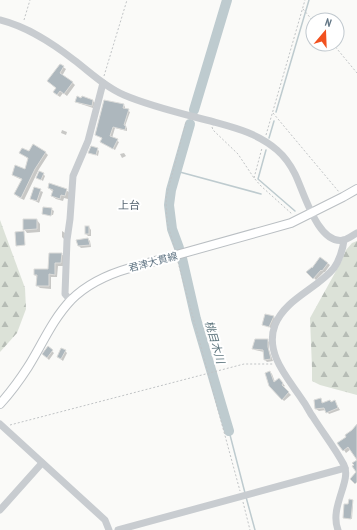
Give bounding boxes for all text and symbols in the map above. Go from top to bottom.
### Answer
north arrow [305,12,345,52]
text: N [323,15,333,30]
district label: 上台 [118,198,140,212]
street label: 君津大貫線 [127,249,179,275]
water label: 桃目木川 [202,319,228,366]

